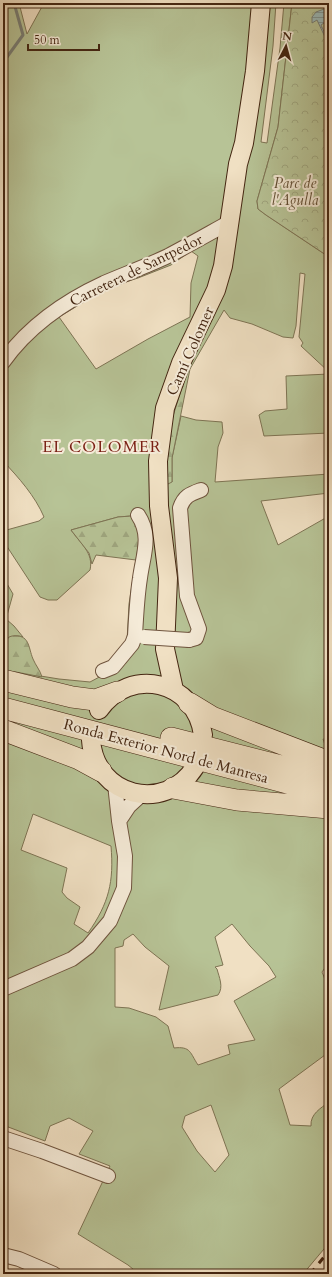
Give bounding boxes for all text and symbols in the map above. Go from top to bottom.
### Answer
scale bar [28,26,99,52]
north arrow [266,26,306,66]
text: N [281,29,293,45]
text: 50 m [34,32,61,48]
park label: Parc de l'Agulla [271,173,319,210]
street label: Carretera de Santpedor [66,229,206,311]
street label: Camí Colomer [161,303,219,399]
district label: EL COLOMER [42,436,162,458]
street label: Ronda Exterior Nord de Manresa [61,714,271,788]

